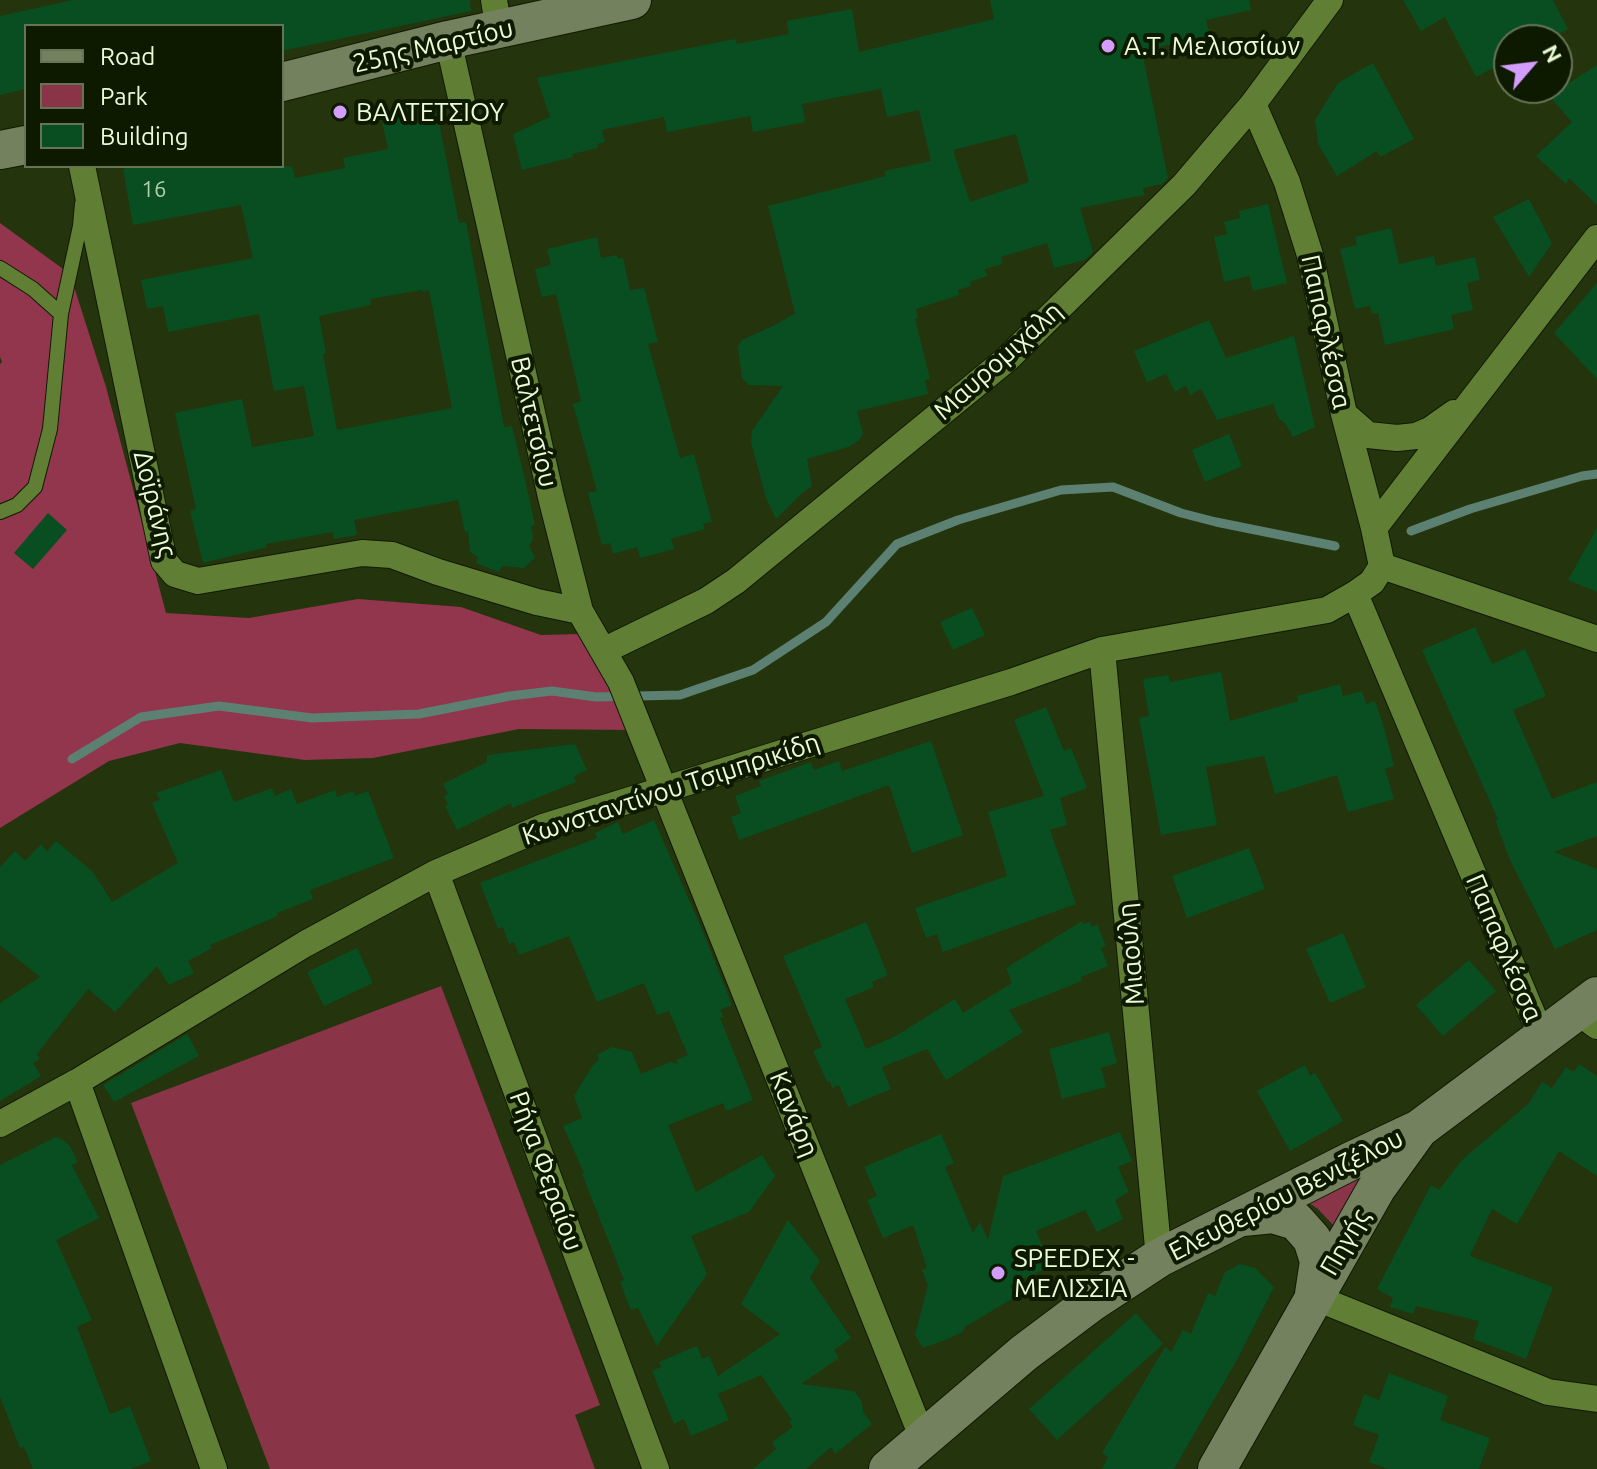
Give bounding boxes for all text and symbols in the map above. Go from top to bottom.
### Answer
street label: 25ης Μαρτίου [350,12,516,80]
legend [24,24,284,168]
north arrow [1493,24,1573,104]
place label: Α.Τ. Μελισσίων [1124,30,1300,62]
marker: Α.Τ. Μελισσίων [1099,37,1117,55]
text: N [1538,40,1568,67]
text: Road [100,43,155,70]
text: Park [100,83,148,110]
place label: ΒΑΛΤΕΤΣΙΟΥ [356,96,504,128]
marker: ΒΑΛΤΕΤΣΙΟΥ [331,103,349,121]
text: Building [100,123,188,150]
house number: 16 [142,177,166,203]
street label: Παπαφλέσσα [1294,252,1358,412]
street label: Μαυρομιχάλη [927,295,1069,427]
street label: Βαλτετσίου [504,354,564,490]
street label: Δοϊράνης [127,448,183,560]
street label: Κωνσταντίνου Τσιμπρικίδη [518,726,824,852]
street label: Παπαφλέσσα [1459,870,1549,1026]
street label: Μιαούλη [1111,902,1151,1006]
street label: Κανάρη [763,1067,825,1161]
street label: Ρήγα Φεραίου [503,1087,589,1255]
street label: Ελευθερίου Βενιζέλου [1164,1122,1408,1268]
street label: Πηγής [1314,1203,1376,1281]
place label: SPEEDEX - ΜΕΛΙΣΣΙΑ [1014,1242,1135,1304]
marker: SPEEDEX - ΜΕΛΙΣΣΙΑ [989,1264,1007,1282]

